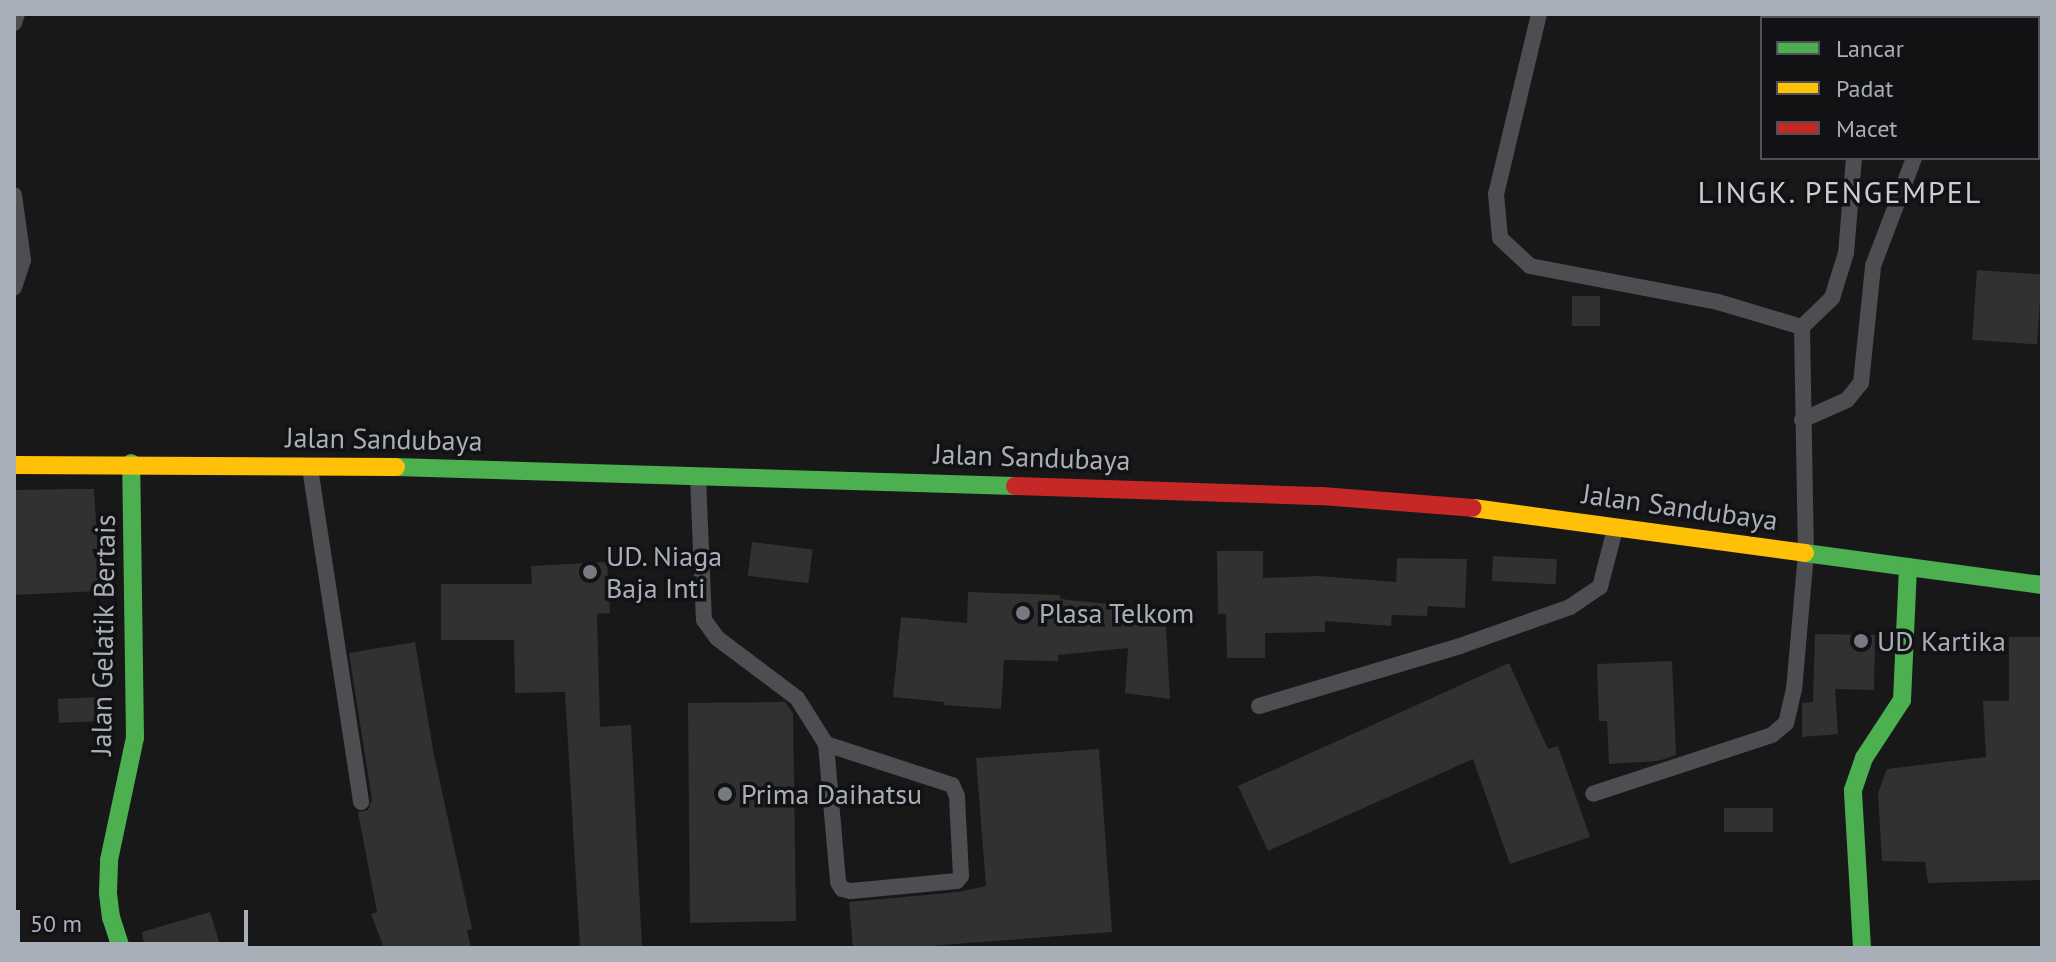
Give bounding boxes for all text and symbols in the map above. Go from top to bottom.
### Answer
legend [1760,16,2040,160]
text: Lancar [1836,33,1904,64]
text: Padat [1836,73,1893,104]
text: Macet [1836,113,1898,144]
district label: LINGK. PENGEMPEL [1696,174,1984,210]
street label: Jalan Sandubaya [285,420,483,458]
street label: Jalan Sandubaya [933,437,1131,477]
street label: Jalan Sandubaya [1580,477,1780,537]
street label: Jalan Gelatik Bertais [84,514,122,756]
place label: UD. Niaga Baja Inti [606,539,724,605]
marker: UD. Niaga Baja Inti [581,563,599,581]
place label: Plasa Telkom [1039,596,1195,630]
marker: Plasa Telkom [1014,604,1032,622]
place label: UD Kartika [1877,624,2006,658]
marker: UD Kartika [1852,632,1870,650]
place label: Prima Daihatsu [741,777,922,811]
marker: Prima Daihatsu [716,785,734,803]
scale bar [20,894,252,944]
text: 50 m [30,908,82,939]

